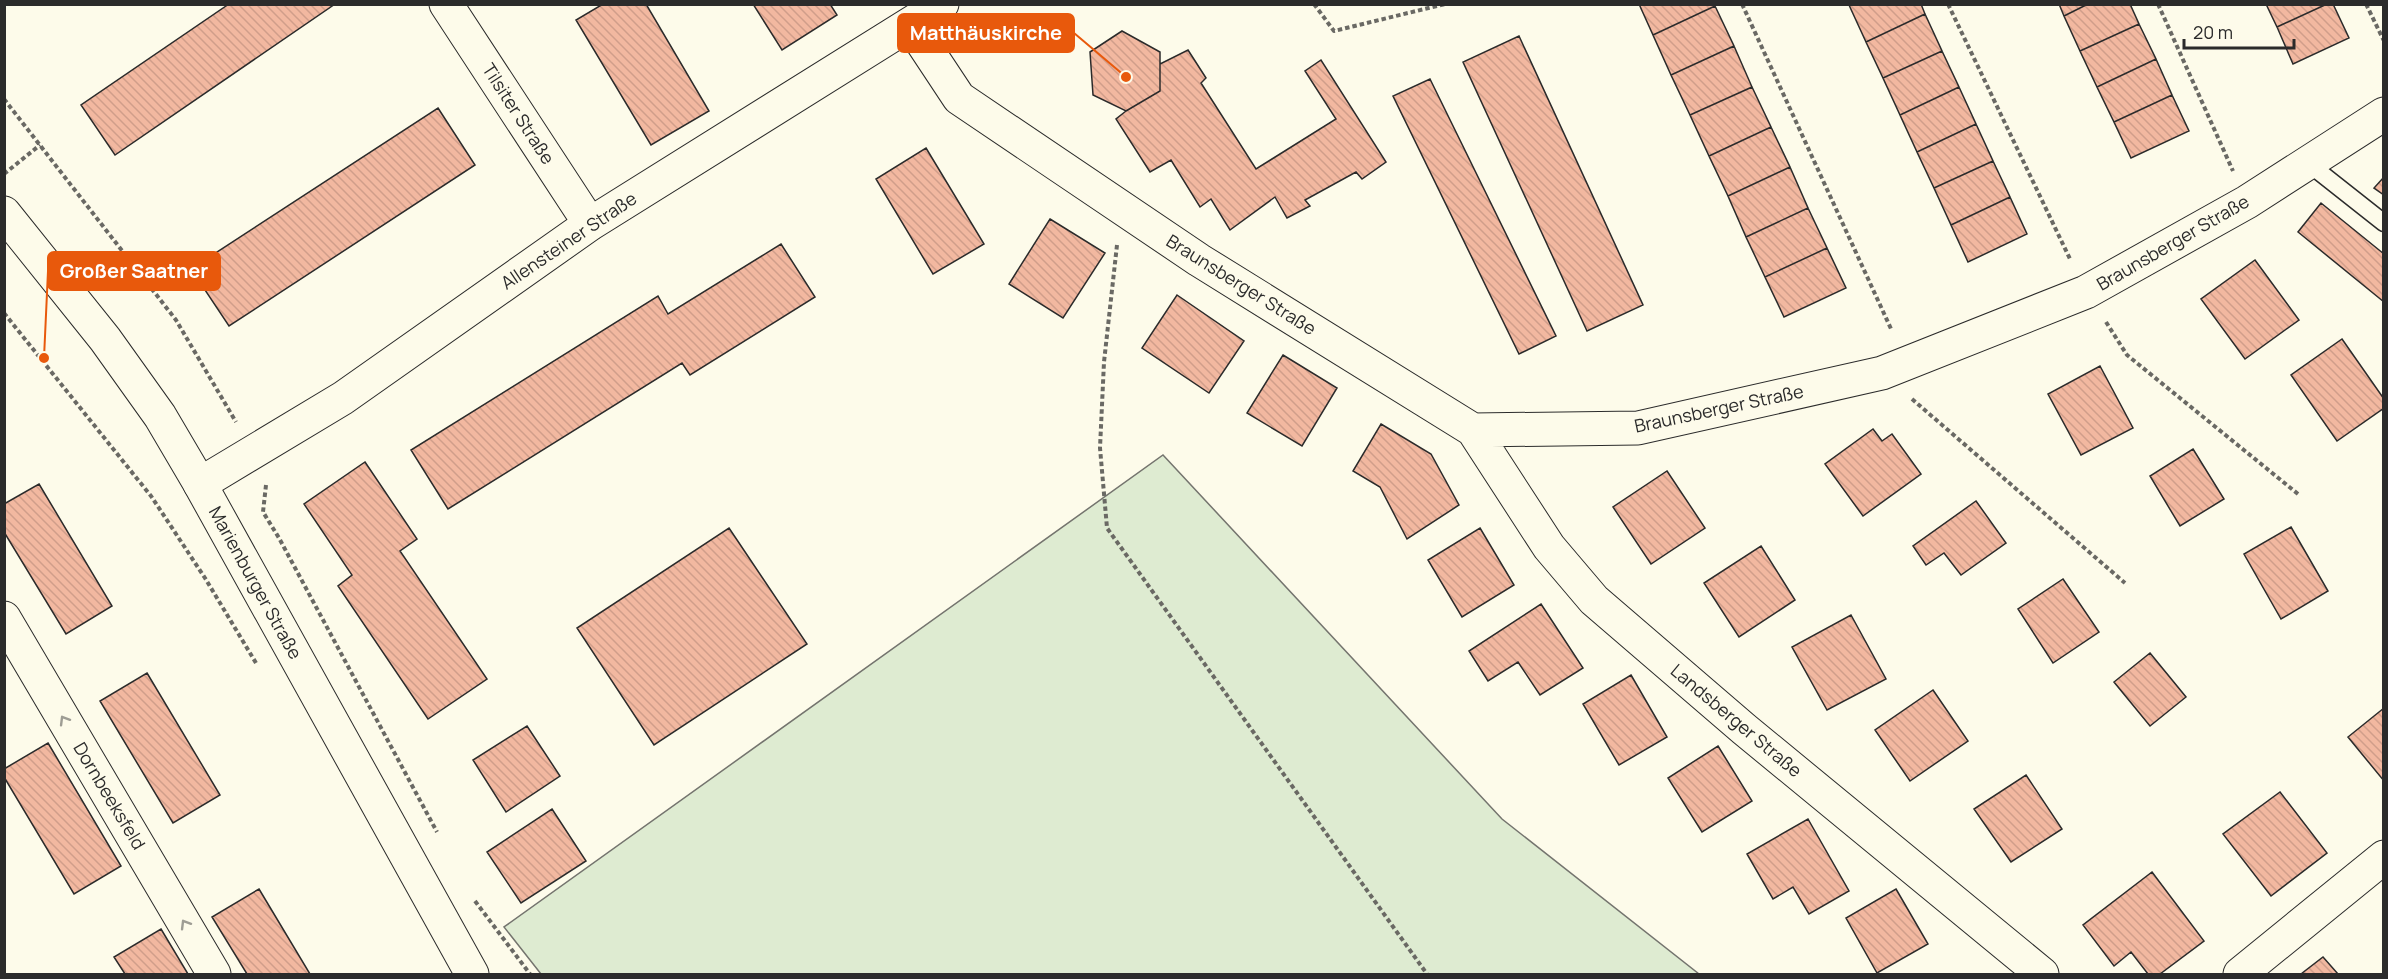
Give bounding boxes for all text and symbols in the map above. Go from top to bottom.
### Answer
scale bar [2184,12,2294,50]
callout: Matthäuskirche [898,14,1074,52]
text: Matthäuskirche [910,19,1062,46]
text: 20 m [2193,20,2233,44]
street label: Tilsiter Straße [477,58,560,169]
street label: Allensteiner Straße [496,186,641,295]
street label: Braunsberger Straße [2092,189,2253,296]
street label: Braunsberger Straße [1162,228,1321,340]
callout: Großer Saatner [48,252,220,290]
text: Großer Saatner [60,257,208,284]
street label: Braunsberger Straße [1632,378,1806,438]
street label: Marienburger Straße [204,502,308,663]
street label: Landsberger Straße [1666,658,1807,782]
one-way arrow [60,716,72,726]
street label: Dornbeeksfeld [68,737,151,854]
one-way arrow [180,920,192,930]

